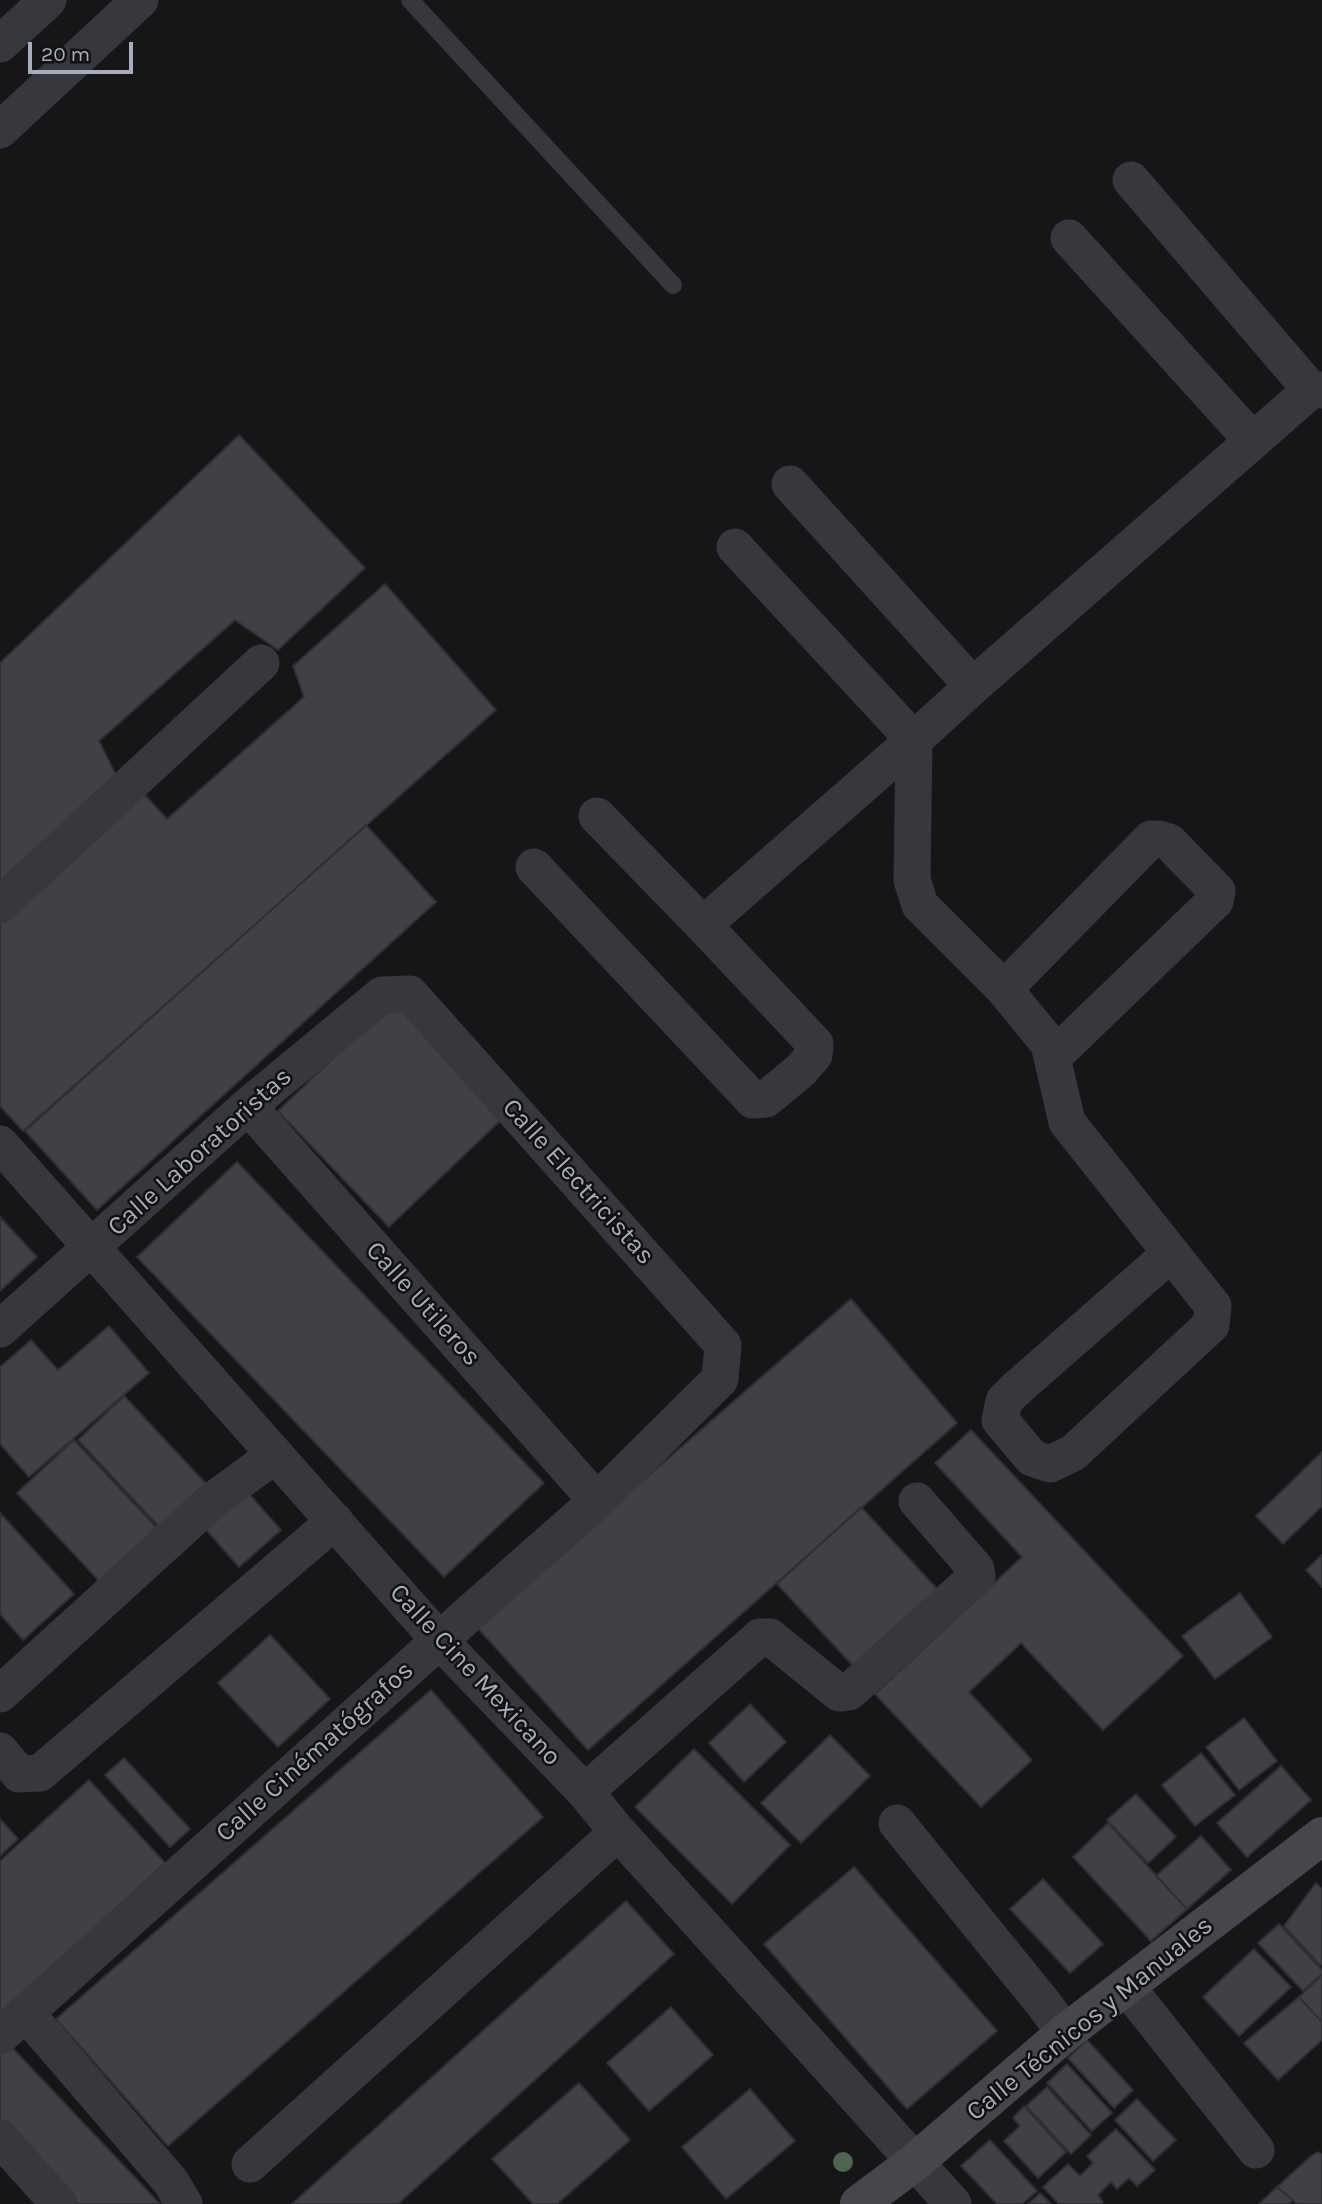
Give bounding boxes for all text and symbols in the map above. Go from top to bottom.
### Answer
scale bar [32,28,136,72]
text: 20 m [41,42,90,66]
street label: Calle Laboratoristas [102,1061,298,1243]
street label: Calle Electricistas [495,1093,661,1271]
street label: Calle Utileros [359,1235,487,1373]
street label: Calle Cine Mexicano [383,1578,567,1772]
street label: Calle Cinématógrafos [210,1655,420,1849]
street label: Calle Técnicos y Manuales [961,1910,1219,2128]

